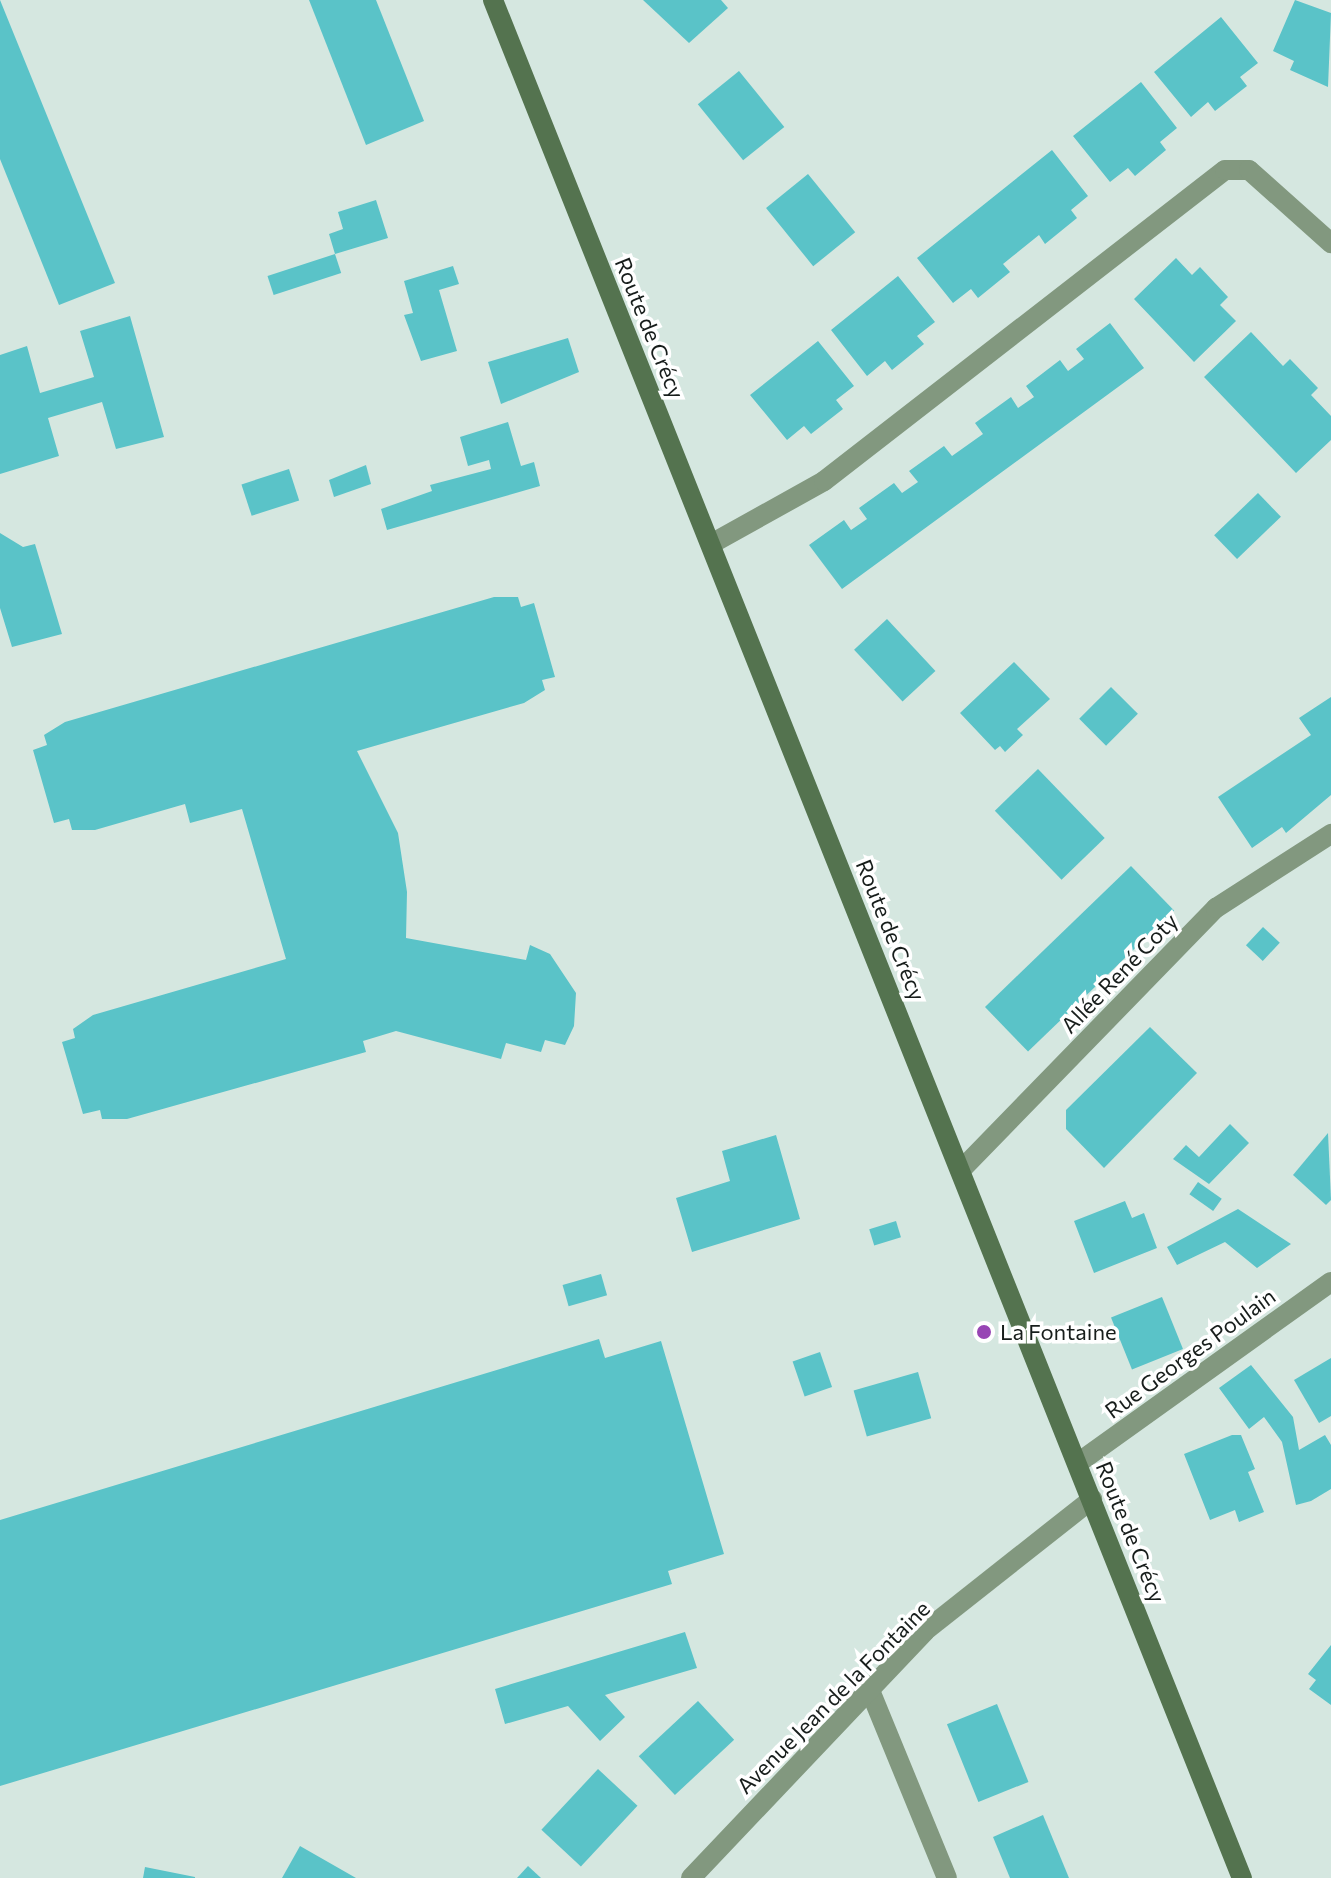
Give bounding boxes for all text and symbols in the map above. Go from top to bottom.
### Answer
street label: Route de Crécy [610,254,690,402]
street label: Route de Crécy [851,856,931,1004]
street label: Allée René Coty [1055,908,1183,1038]
street label: Rue Georges Poulain [1100,1282,1280,1424]
place label: La Fontaine [1000,1319,1117,1345]
marker: La Fontaine [975,1323,993,1341]
street label: Route de Crécy [1091,1458,1171,1606]
street label: Avenue Jean de la Fontaine [731,1595,935,1799]

